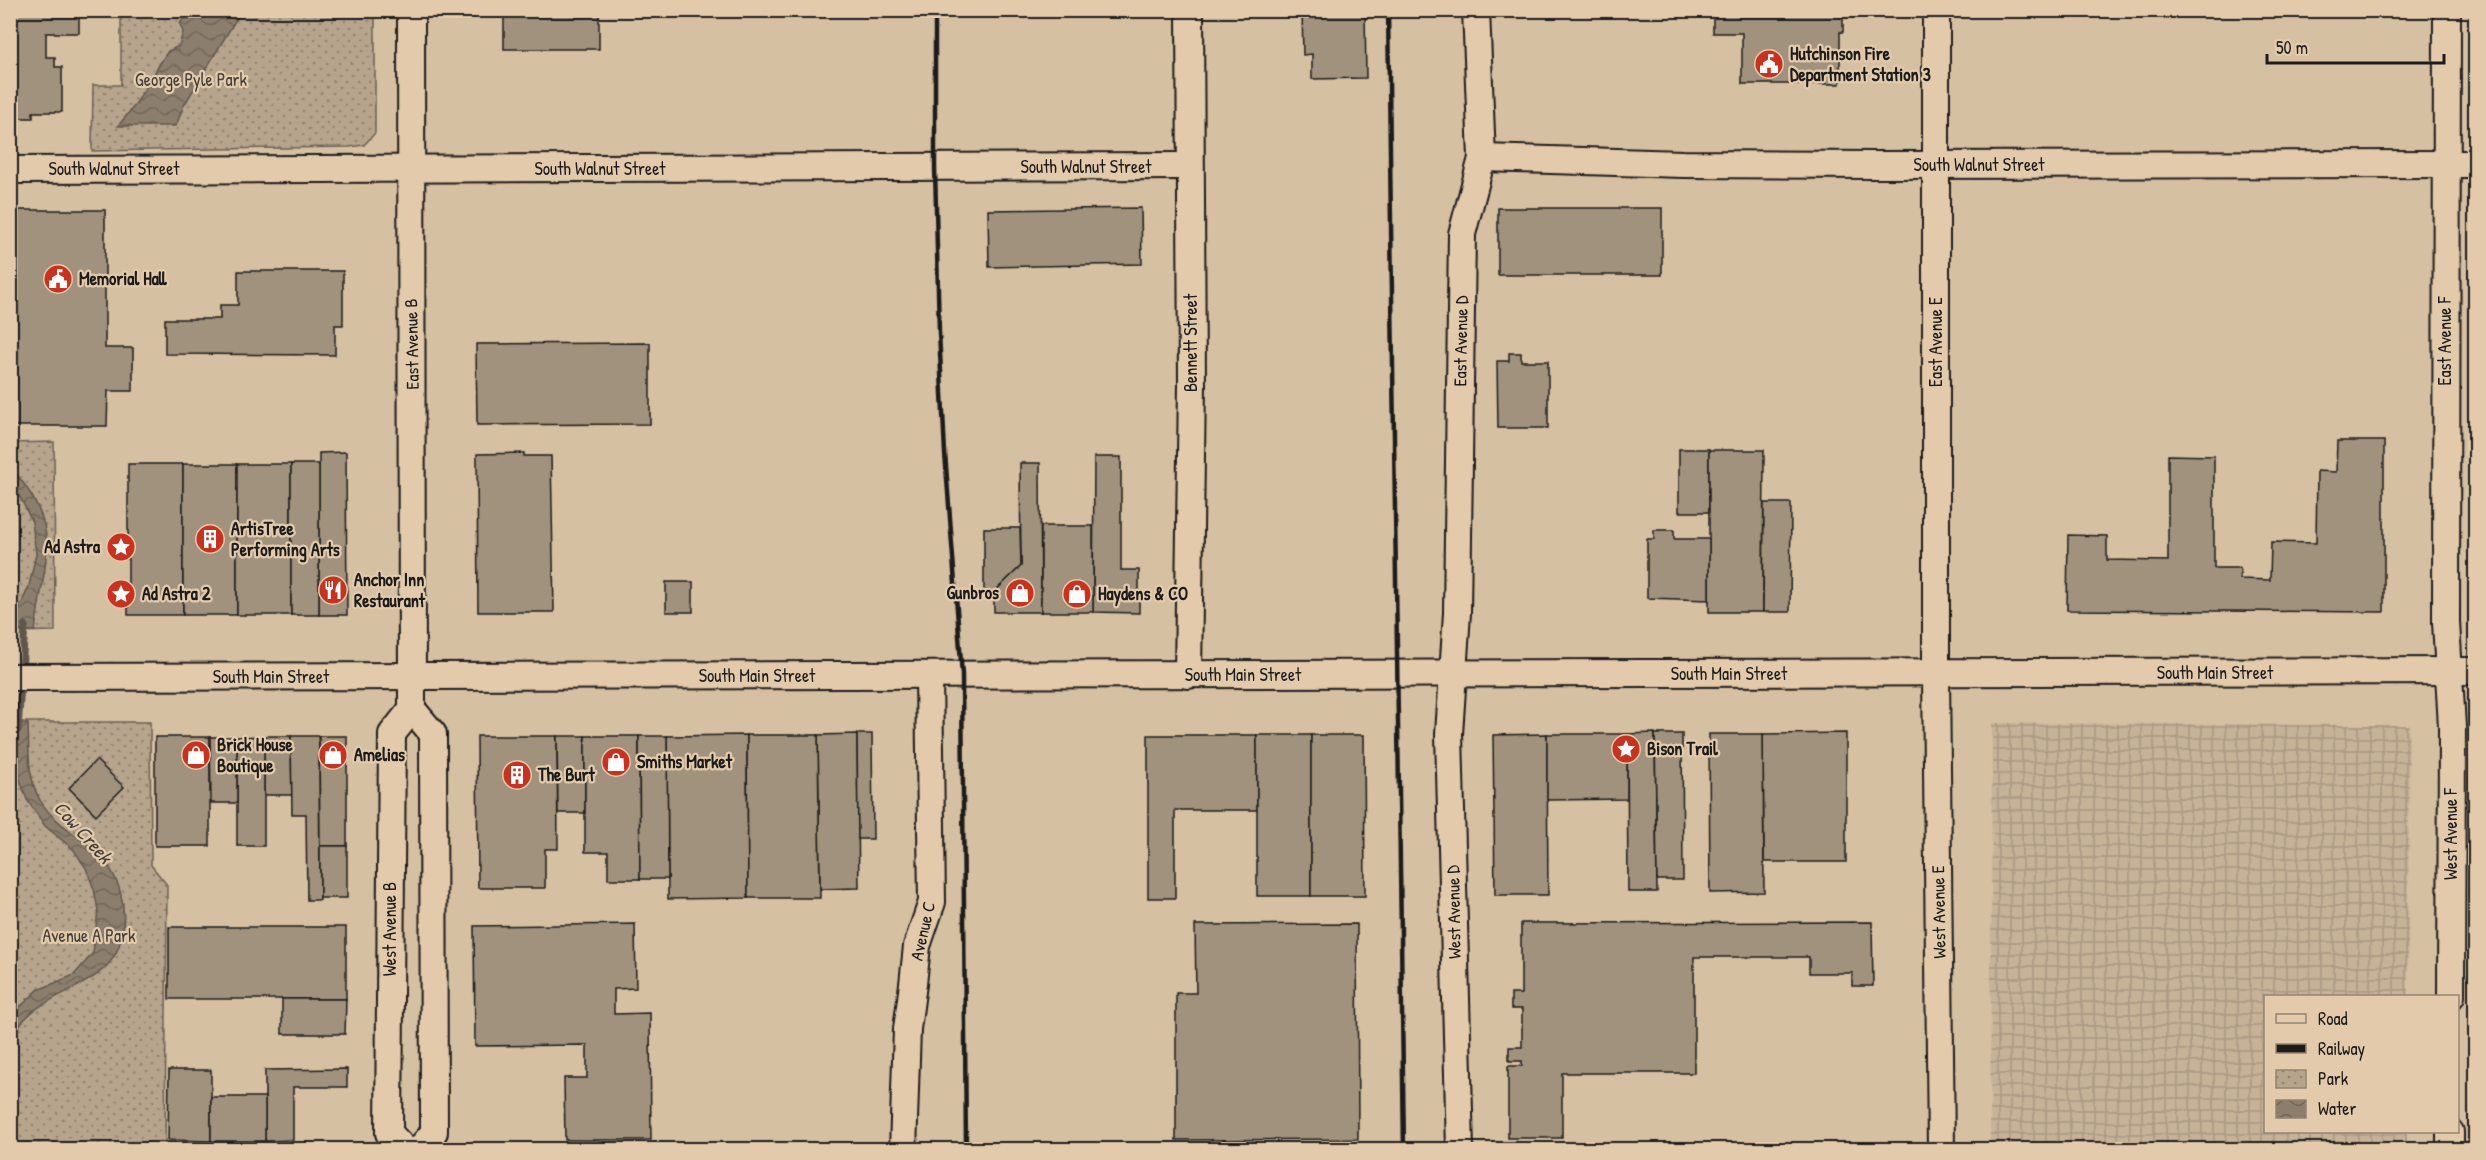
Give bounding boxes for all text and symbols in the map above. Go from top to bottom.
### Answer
scale bar [2267,27,2444,65]
text: 50 m [2276,35,2308,60]
place label: Hutchinson Fire Department Station 3 [1790,41,1931,88]
public building icon: Hutchinson Fire Department Station 3 [1753,48,1785,80]
park label: George Pyle Park [135,67,247,92]
street label: South Walnut Street [1913,152,2045,177]
street label: South Walnut Street [1020,154,1152,179]
street label: South Walnut Street [48,156,180,181]
street label: South Walnut Street [534,156,666,181]
public building icon: Memorial Hall [42,263,74,295]
place label: Memorial Hall [79,266,168,291]
street label: Bennett Street [1178,293,1203,392]
street label: East Avenue D [1447,295,1474,387]
street label: East Avenue F [2432,295,2457,385]
street label: East Avenue E [1923,297,1948,387]
street label: East Avenue B [398,298,425,390]
place label: ArtisTree Performing Arts [231,516,340,563]
building icon: ArtisTree Performing Arts [194,523,226,555]
place icon: Ad Astra [105,531,137,563]
place label: Ad Astra [44,534,101,559]
place label: Anchor Inn Restaurant [354,567,426,613]
restaurant icon: Anchor Inn Restaurant [317,574,349,606]
shop icon: Gunbros [1004,577,1036,609]
place icon: Ad Astra 2 [105,578,137,610]
shop icon: Haydens & CO [1061,578,1093,610]
place label: Gunbros [946,580,999,605]
place label: Ad Astra 2 [142,581,211,606]
place label: Haydens & CO [1098,581,1188,607]
street label: South Main Street [2157,660,2274,685]
street label: South Main Street [1671,661,1788,686]
street label: South Main Street [1185,662,1302,687]
street label: South Main Street [699,663,816,688]
street label: South Main Street [213,664,330,689]
place label: Brick House Boutique [217,732,293,779]
place icon: Bison Trail [1610,733,1642,765]
place label: Bison Trail [1647,736,1719,761]
shop icon: Brick House Boutique [180,739,212,771]
shop icon: Amelias [317,739,349,771]
place label: Amelias [354,742,405,767]
shop icon: Smiths Market [600,746,632,778]
place label: Smiths Market [637,749,733,774]
building icon: The Burt [501,759,533,791]
place label: The Burt [537,762,596,787]
street label: West Avenue F [2438,787,2463,880]
water label: Cow Creek [48,794,120,870]
street label: West Avenue D [1440,864,1467,959]
street label: West Avenue E [1925,865,1952,959]
street label: West Avenue B [377,882,402,976]
street label: Avenue C [904,899,941,963]
park label: Avenue A Park [43,923,136,948]
legend [2264,995,2459,1133]
text: Road [2318,1006,2348,1031]
text: Railway [2318,1036,2365,1061]
text: Park [2318,1066,2349,1091]
text: Water [2318,1096,2356,1121]

